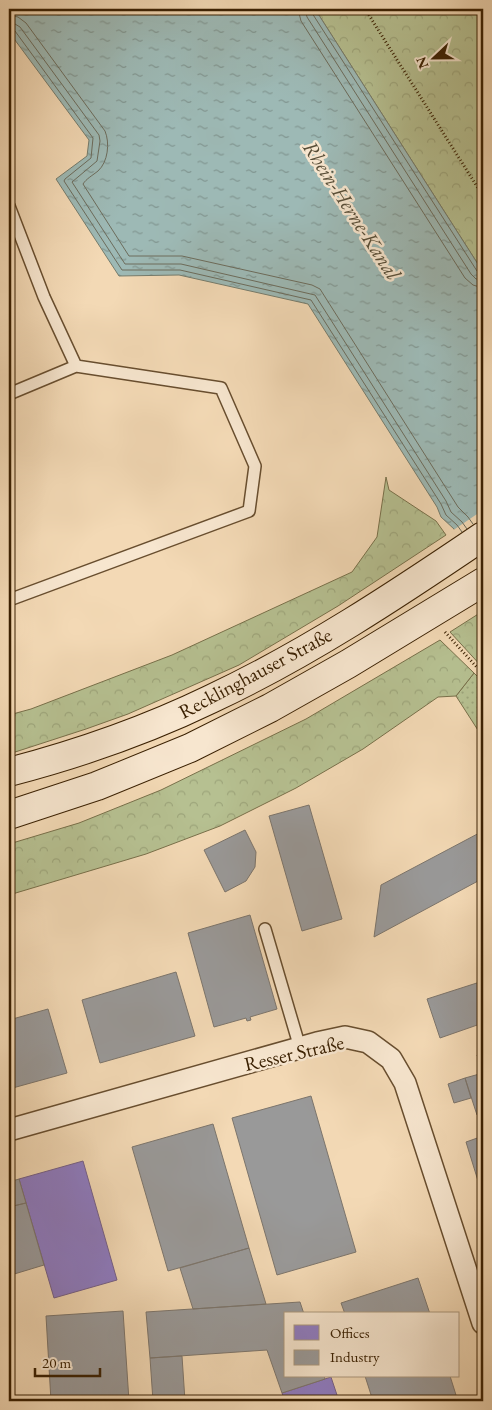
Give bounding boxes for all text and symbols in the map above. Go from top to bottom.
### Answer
north arrow [410,32,460,82]
text: N [411,54,432,71]
water label: Rhein-Herne-Kanal [297,135,408,286]
street label: Recklinghauser Straße [174,621,336,724]
street label: Resser Straße [242,1029,347,1077]
legend [284,1312,460,1378]
text: Offices [330,1323,370,1342]
scale bar [35,1345,100,1377]
text: Industry [330,1347,380,1366]
text: 20 m [42,1353,71,1372]

